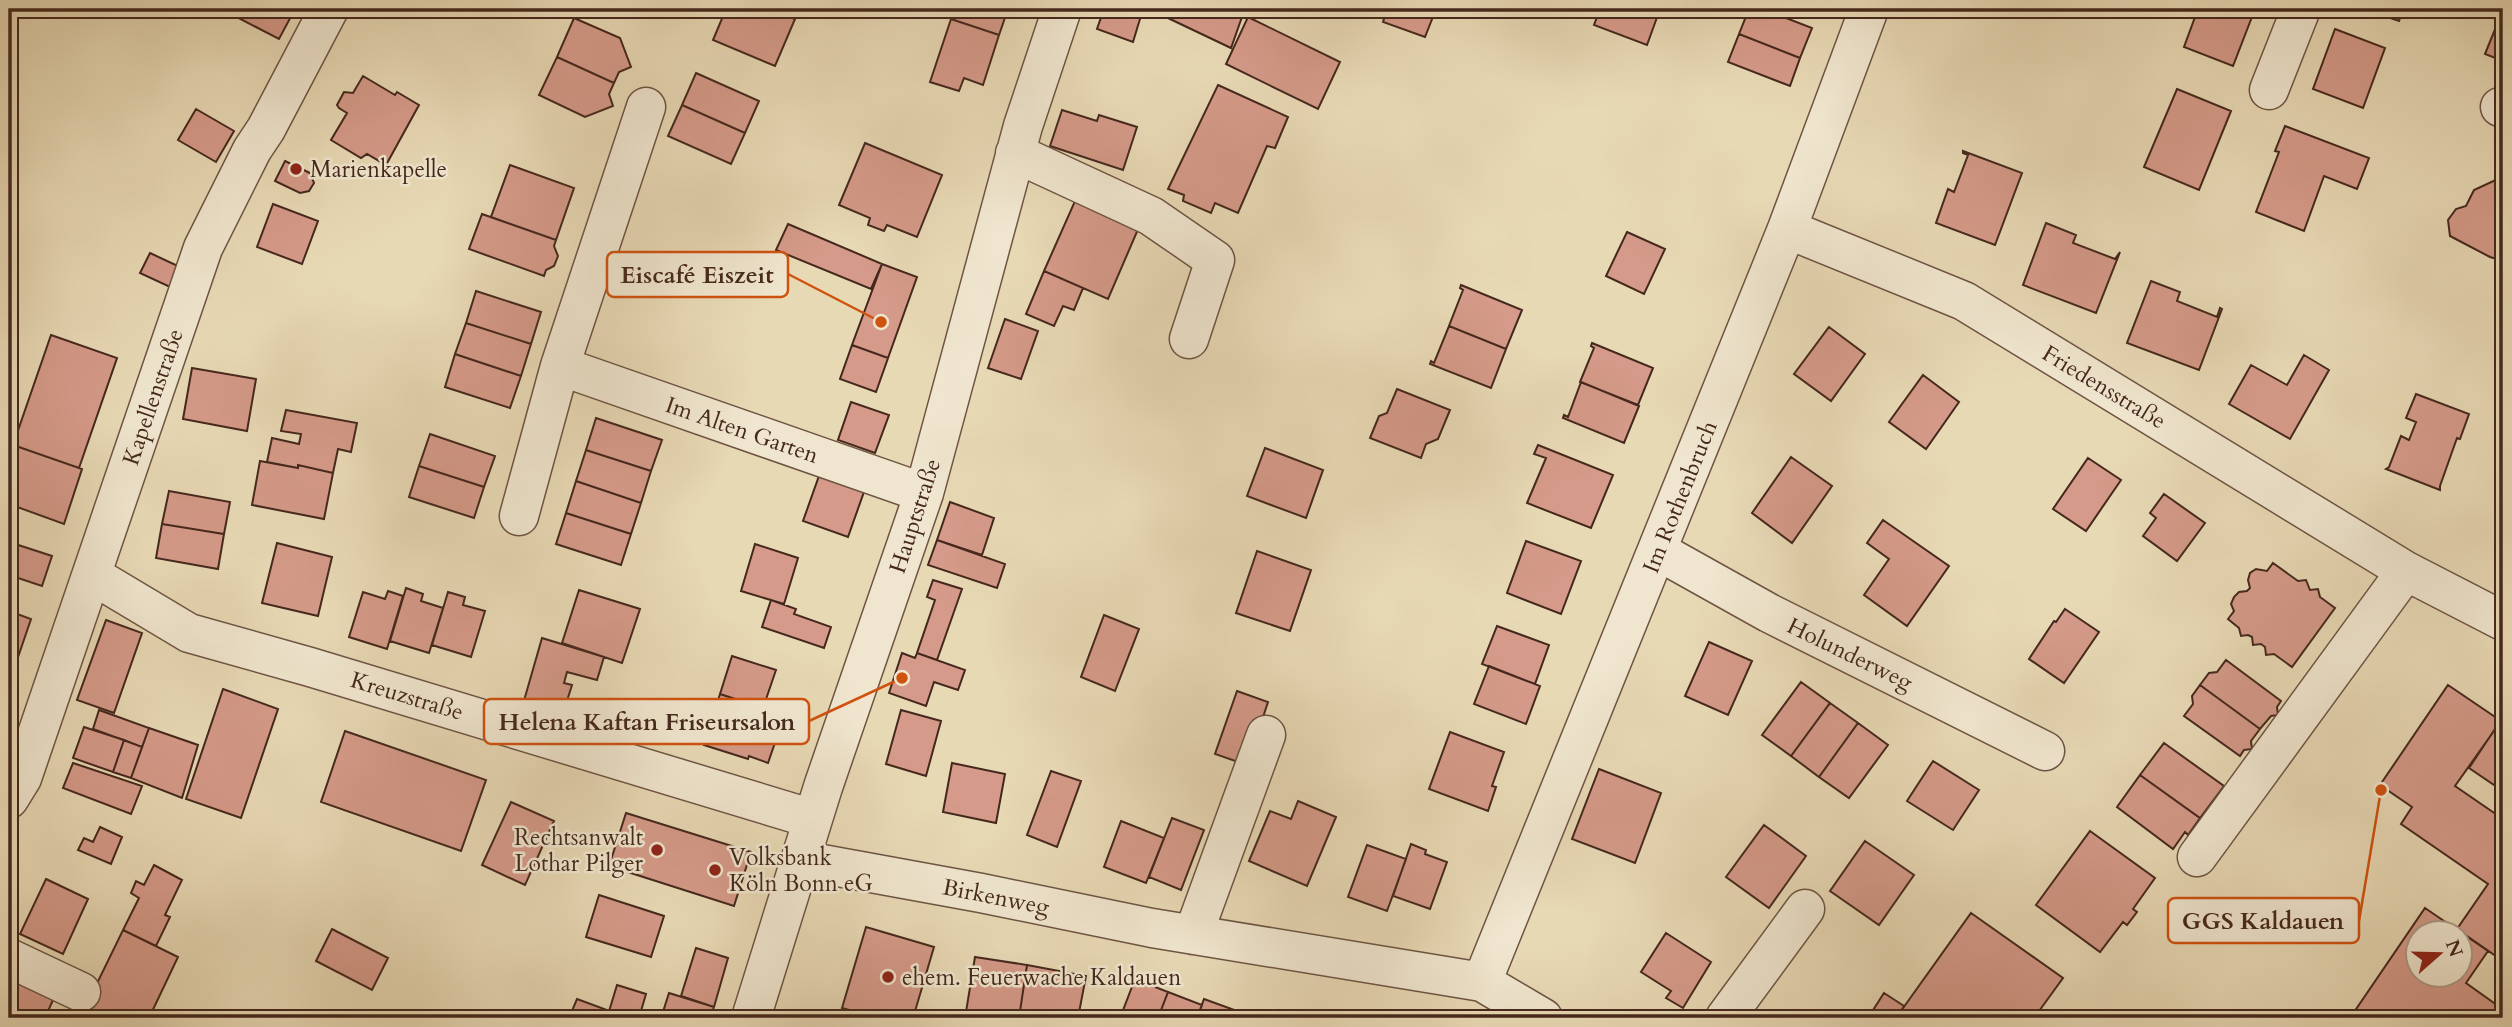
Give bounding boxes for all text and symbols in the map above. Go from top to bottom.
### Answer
place label: Marienkapelle [310,154,447,185]
marker: Marienkapelle [288,161,304,177]
callout: Eiscafé Eiszeit [607,252,788,297]
text: Eiscafé Eiszeit [620,259,774,292]
street label: Kapellenstraße [115,325,191,469]
street label: Friedensstraße [2036,338,2172,436]
street label: Im Alten Garten [661,389,823,471]
street label: Im Rothenbruch [1635,416,1725,578]
street label: Hauptstraße [882,455,948,577]
street label: Holunderweg [1782,610,1918,698]
street label: Kreuzstraße [347,664,467,728]
callout: Helena Kaftan Friseursalon [484,699,809,744]
text: Helena Kaftan Friseursalon [499,706,796,739]
place label: Rechtsanwalt Lothar Pilger [514,822,644,879]
marker: Rechtsanwalt Lothar Pilger [649,842,665,858]
place label: Volksbank Köln Bonn eG [729,842,873,899]
marker: Volksbank Köln Bonn eG [707,862,723,878]
street label: Birkenweg [940,871,1052,923]
callout: GGS Kaldauen [2168,898,2359,943]
text: GGS Kaldauen [2182,905,2345,938]
north arrow [2404,918,2474,988]
text: N [2439,936,2469,961]
place label: ehem. Feuerwache Kaldauen [902,962,1181,993]
marker: ehem. Feuerwache Kaldauen [880,969,896,985]

